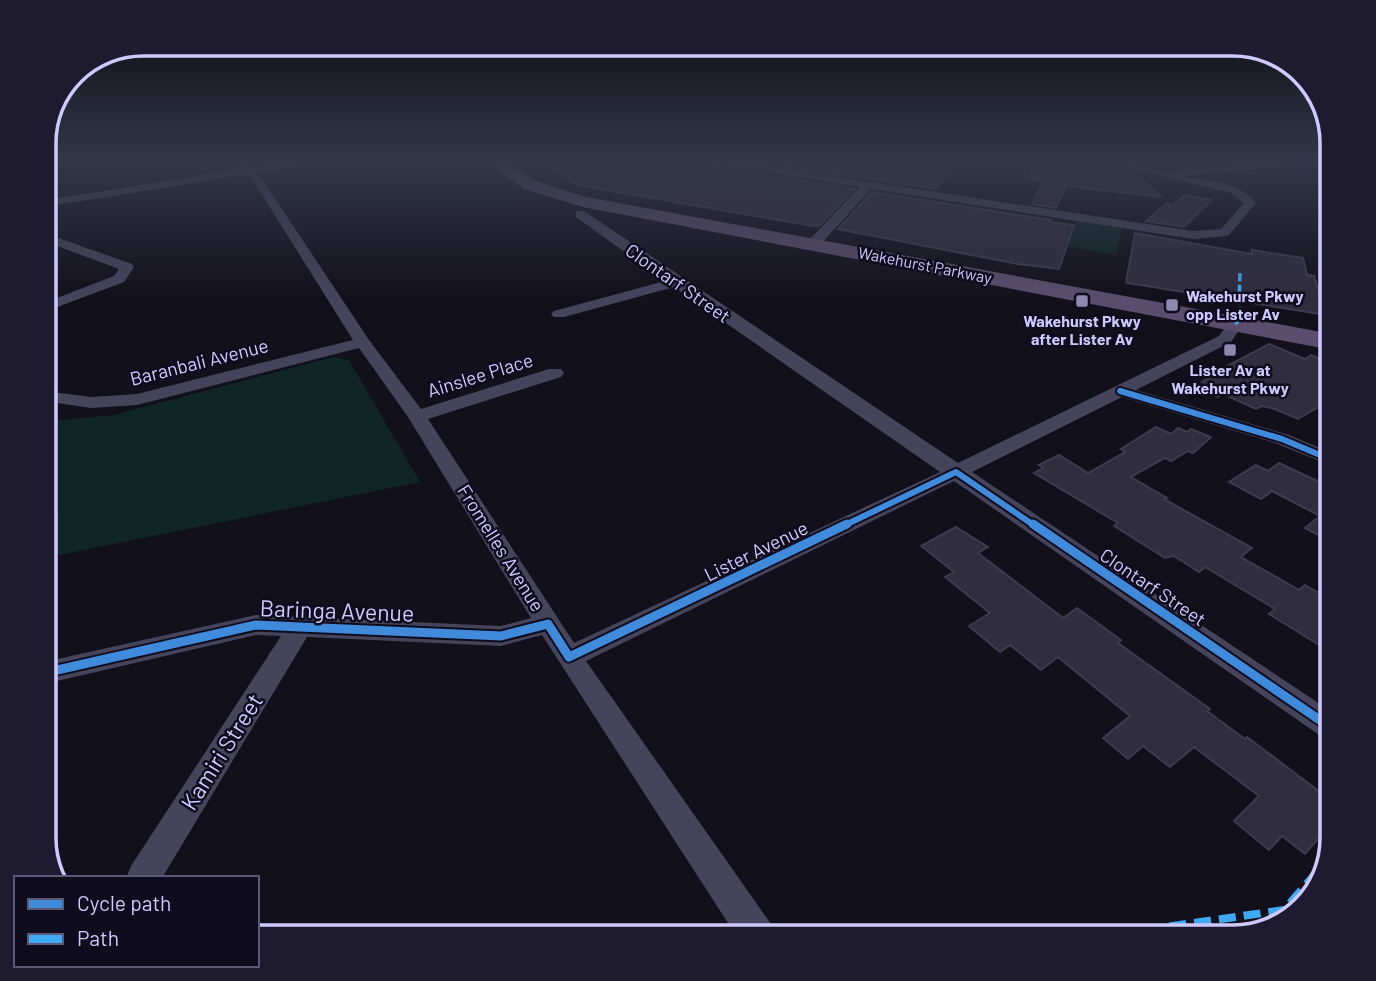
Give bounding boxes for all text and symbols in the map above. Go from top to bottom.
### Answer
street label: Clontarf Street [621,238,735,327]
street label: Wakehurst Parkway [857,242,994,287]
place label: Wakehurst Pkwy opp Lister Av [1186,286,1304,323]
marker: Wakehurst Pkwy after Lister Av [1074,293,1090,309]
marker: Wakehurst Pkwy opp Lister Av [1164,297,1180,313]
place label: Wakehurst Pkwy after Lister Av [1023,311,1141,348]
street label: Baranbali Avenue [127,333,270,390]
marker: Lister Av at Wakehurst Pkwy [1222,342,1238,358]
street label: Ainslee Place [424,348,536,402]
place label: Lister Av at Wakehurst Pkwy [1171,360,1289,397]
street label: Fromelles Avenue [453,480,550,616]
street label: Lister Avenue [700,516,811,586]
street label: Clontarf Street [1096,543,1211,630]
street label: Baringa Avenue [259,593,415,627]
street label: Kamiri Street [174,688,268,815]
legend [14,876,259,967]
text: Cycle path [77,890,171,915]
text: Path [77,925,119,950]

